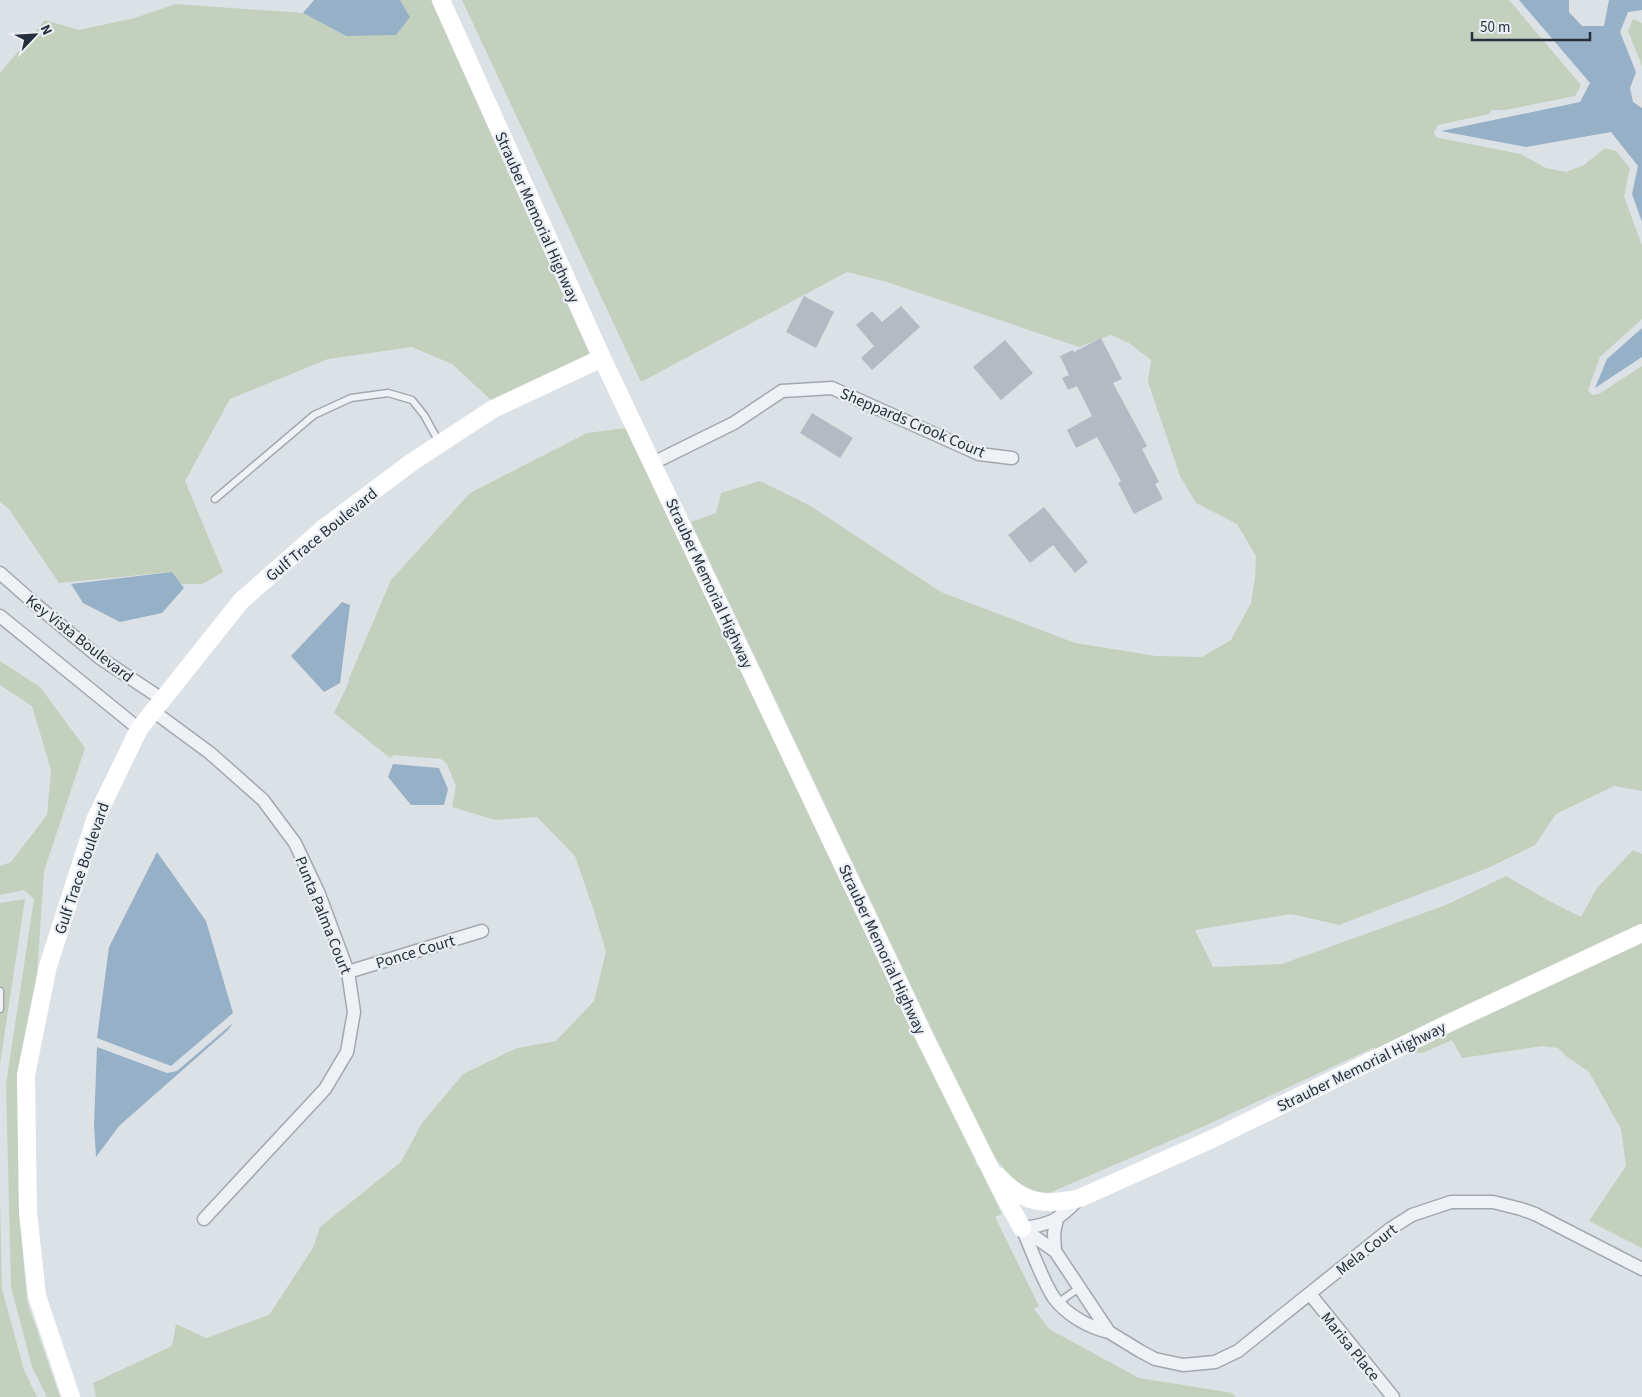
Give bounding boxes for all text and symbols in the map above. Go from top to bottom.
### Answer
north arrow [10,10,60,60]
scale bar [1472,10,1590,42]
text: 50 m [1480,17,1510,38]
text: N [35,21,57,38]
street label: Strauber Memorial Highway [489,128,585,307]
street label: Sheppards Crook Court [837,382,989,464]
street label: Gulf Trace Boulevard [261,483,382,587]
street label: Strauber Memorial Highway [660,495,758,673]
street label: Key Vista Boulevard [21,590,138,688]
street label: Gulf Trace Boulevard [49,799,115,937]
street label: Punta Palma Court [289,853,357,978]
street label: Strauber Memorial Highway [833,861,931,1039]
street label: Ponce Court [373,929,458,974]
street label: Strauber Memorial Highway [1273,1016,1450,1117]
street label: Mela Court [1331,1218,1402,1281]
street label: Marisa Place [1315,1307,1385,1386]

